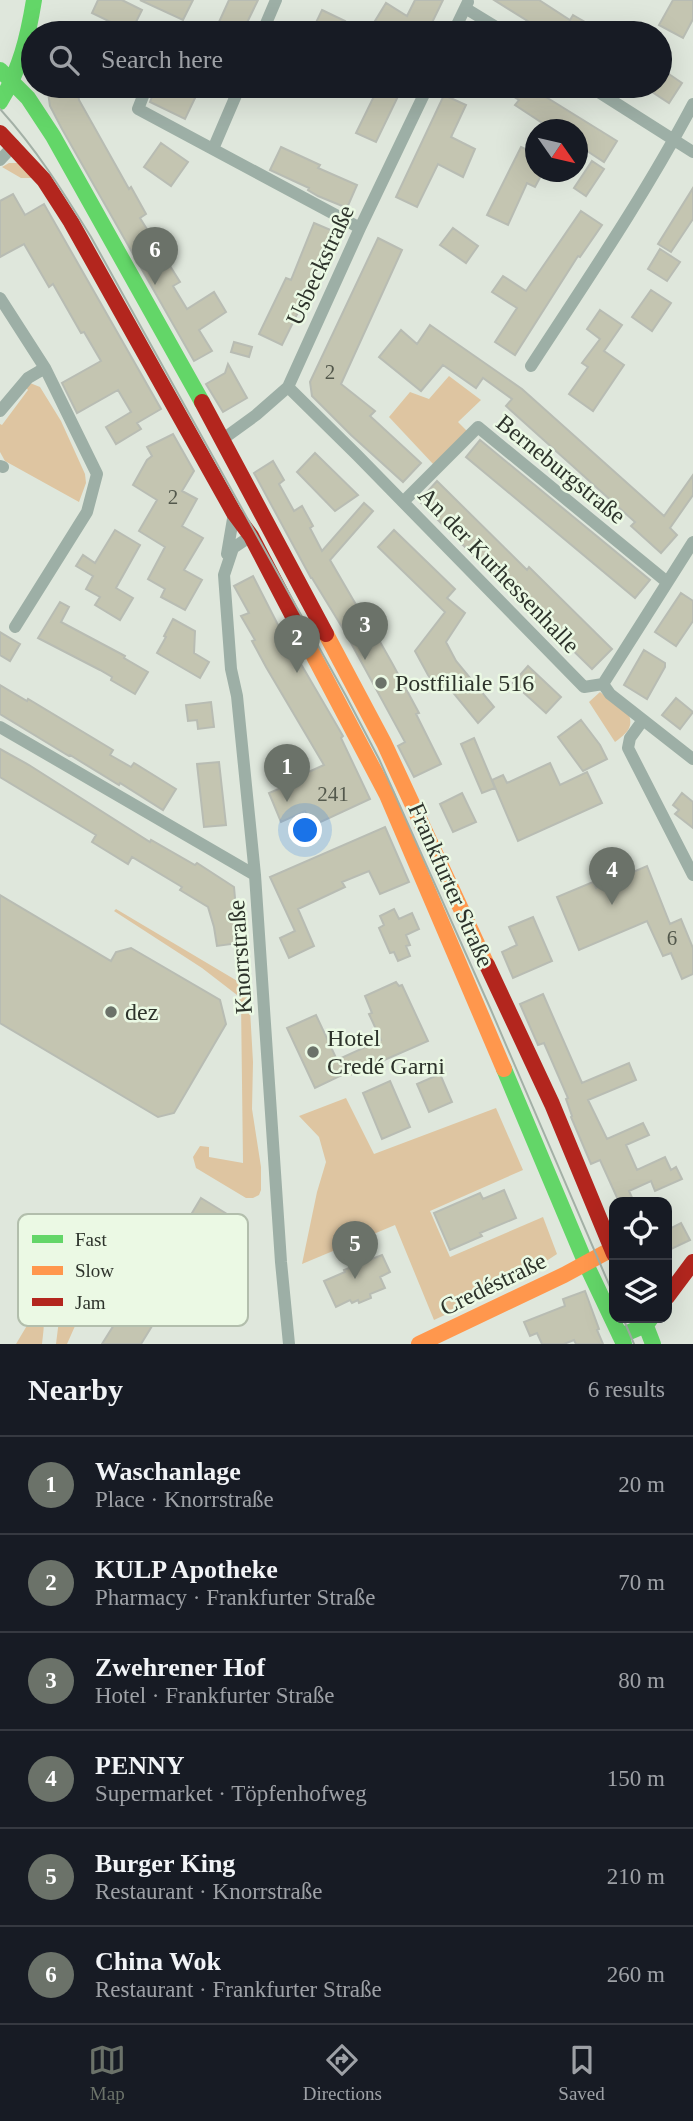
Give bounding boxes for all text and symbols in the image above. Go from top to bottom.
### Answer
search box [21,21,672,98]
icon: search [45,41,83,79]
text: Search here [101,45,223,74]
north arrow [525,119,588,182]
street label: Usbeckstraße [281,201,359,329]
pin: 6 [132,227,178,285]
house number: 2 [325,360,335,384]
street label: Berneburgstraße [491,409,631,529]
street label: An der Kurhessenhalle [413,482,585,658]
house number: 2 [168,485,178,509]
pin: 3 [342,602,388,660]
pin: 2 [274,615,320,673]
place label: Postfiliale 516 [395,670,534,696]
marker: Postfiliale 516 [373,675,389,691]
pin: 1 [264,744,310,802]
house number: 241 [317,782,349,806]
street label: Frankfurter Straße [403,799,499,971]
your location [288,813,322,847]
pin: 4 [589,847,635,905]
street label: Knorrstraße [223,899,257,1015]
house number: 6 [667,926,677,950]
place label: dez [125,999,158,1025]
marker: dez [103,1004,119,1020]
place label: Hotel Credé Garni [327,1025,445,1079]
marker: Hotel Credé Garni [305,1044,321,1060]
map controls [609,1197,672,1323]
button: locate [609,1197,672,1260]
legend [18,1214,248,1326]
pin: 5 [332,1221,378,1279]
text: Fast [75,1229,107,1250]
street label: Credéstraße [436,1247,550,1321]
text: Slow [75,1260,114,1281]
button: layers [609,1260,672,1323]
text: Jam [75,1292,106,1313]
text: Nearby [28,1373,123,1406]
text: 6 results [588,1377,665,1402]
text: Waschanlage [95,1457,241,1486]
text: 1 [45,1472,57,1497]
text: 20 m [618,1472,665,1497]
text: Place · Knorrstraße [95,1487,274,1512]
text: KULP Apotheke [95,1555,278,1584]
text: 2 [45,1570,57,1595]
text: 70 m [618,1570,665,1595]
text: Pharmacy · Frankfurter Straße [95,1585,375,1610]
text: Zwehrener Hof [95,1653,265,1682]
text: 3 [45,1668,57,1693]
text: 80 m [618,1668,665,1693]
text: Hotel · Frankfurter Straße [95,1683,335,1708]
text: PENNY [95,1751,185,1780]
text: 4 [45,1766,57,1791]
text: 150 m [607,1766,665,1791]
text: Supermarket · Töpfenhofweg [95,1781,367,1806]
text: Burger King [95,1849,235,1878]
text: 5 [45,1864,57,1889]
text: 210 m [607,1864,665,1889]
text: Restaurant · Knorrstraße [95,1879,322,1904]
text: China Wok [95,1947,221,1976]
text: 6 [45,1962,57,1987]
text: 260 m [607,1962,665,1987]
text: Restaurant · Frankfurter Straße [95,1977,382,2002]
tab: Map [88,2041,126,2105]
tab: Directions [303,2041,382,2105]
tab: Saved [558,2041,605,2105]

